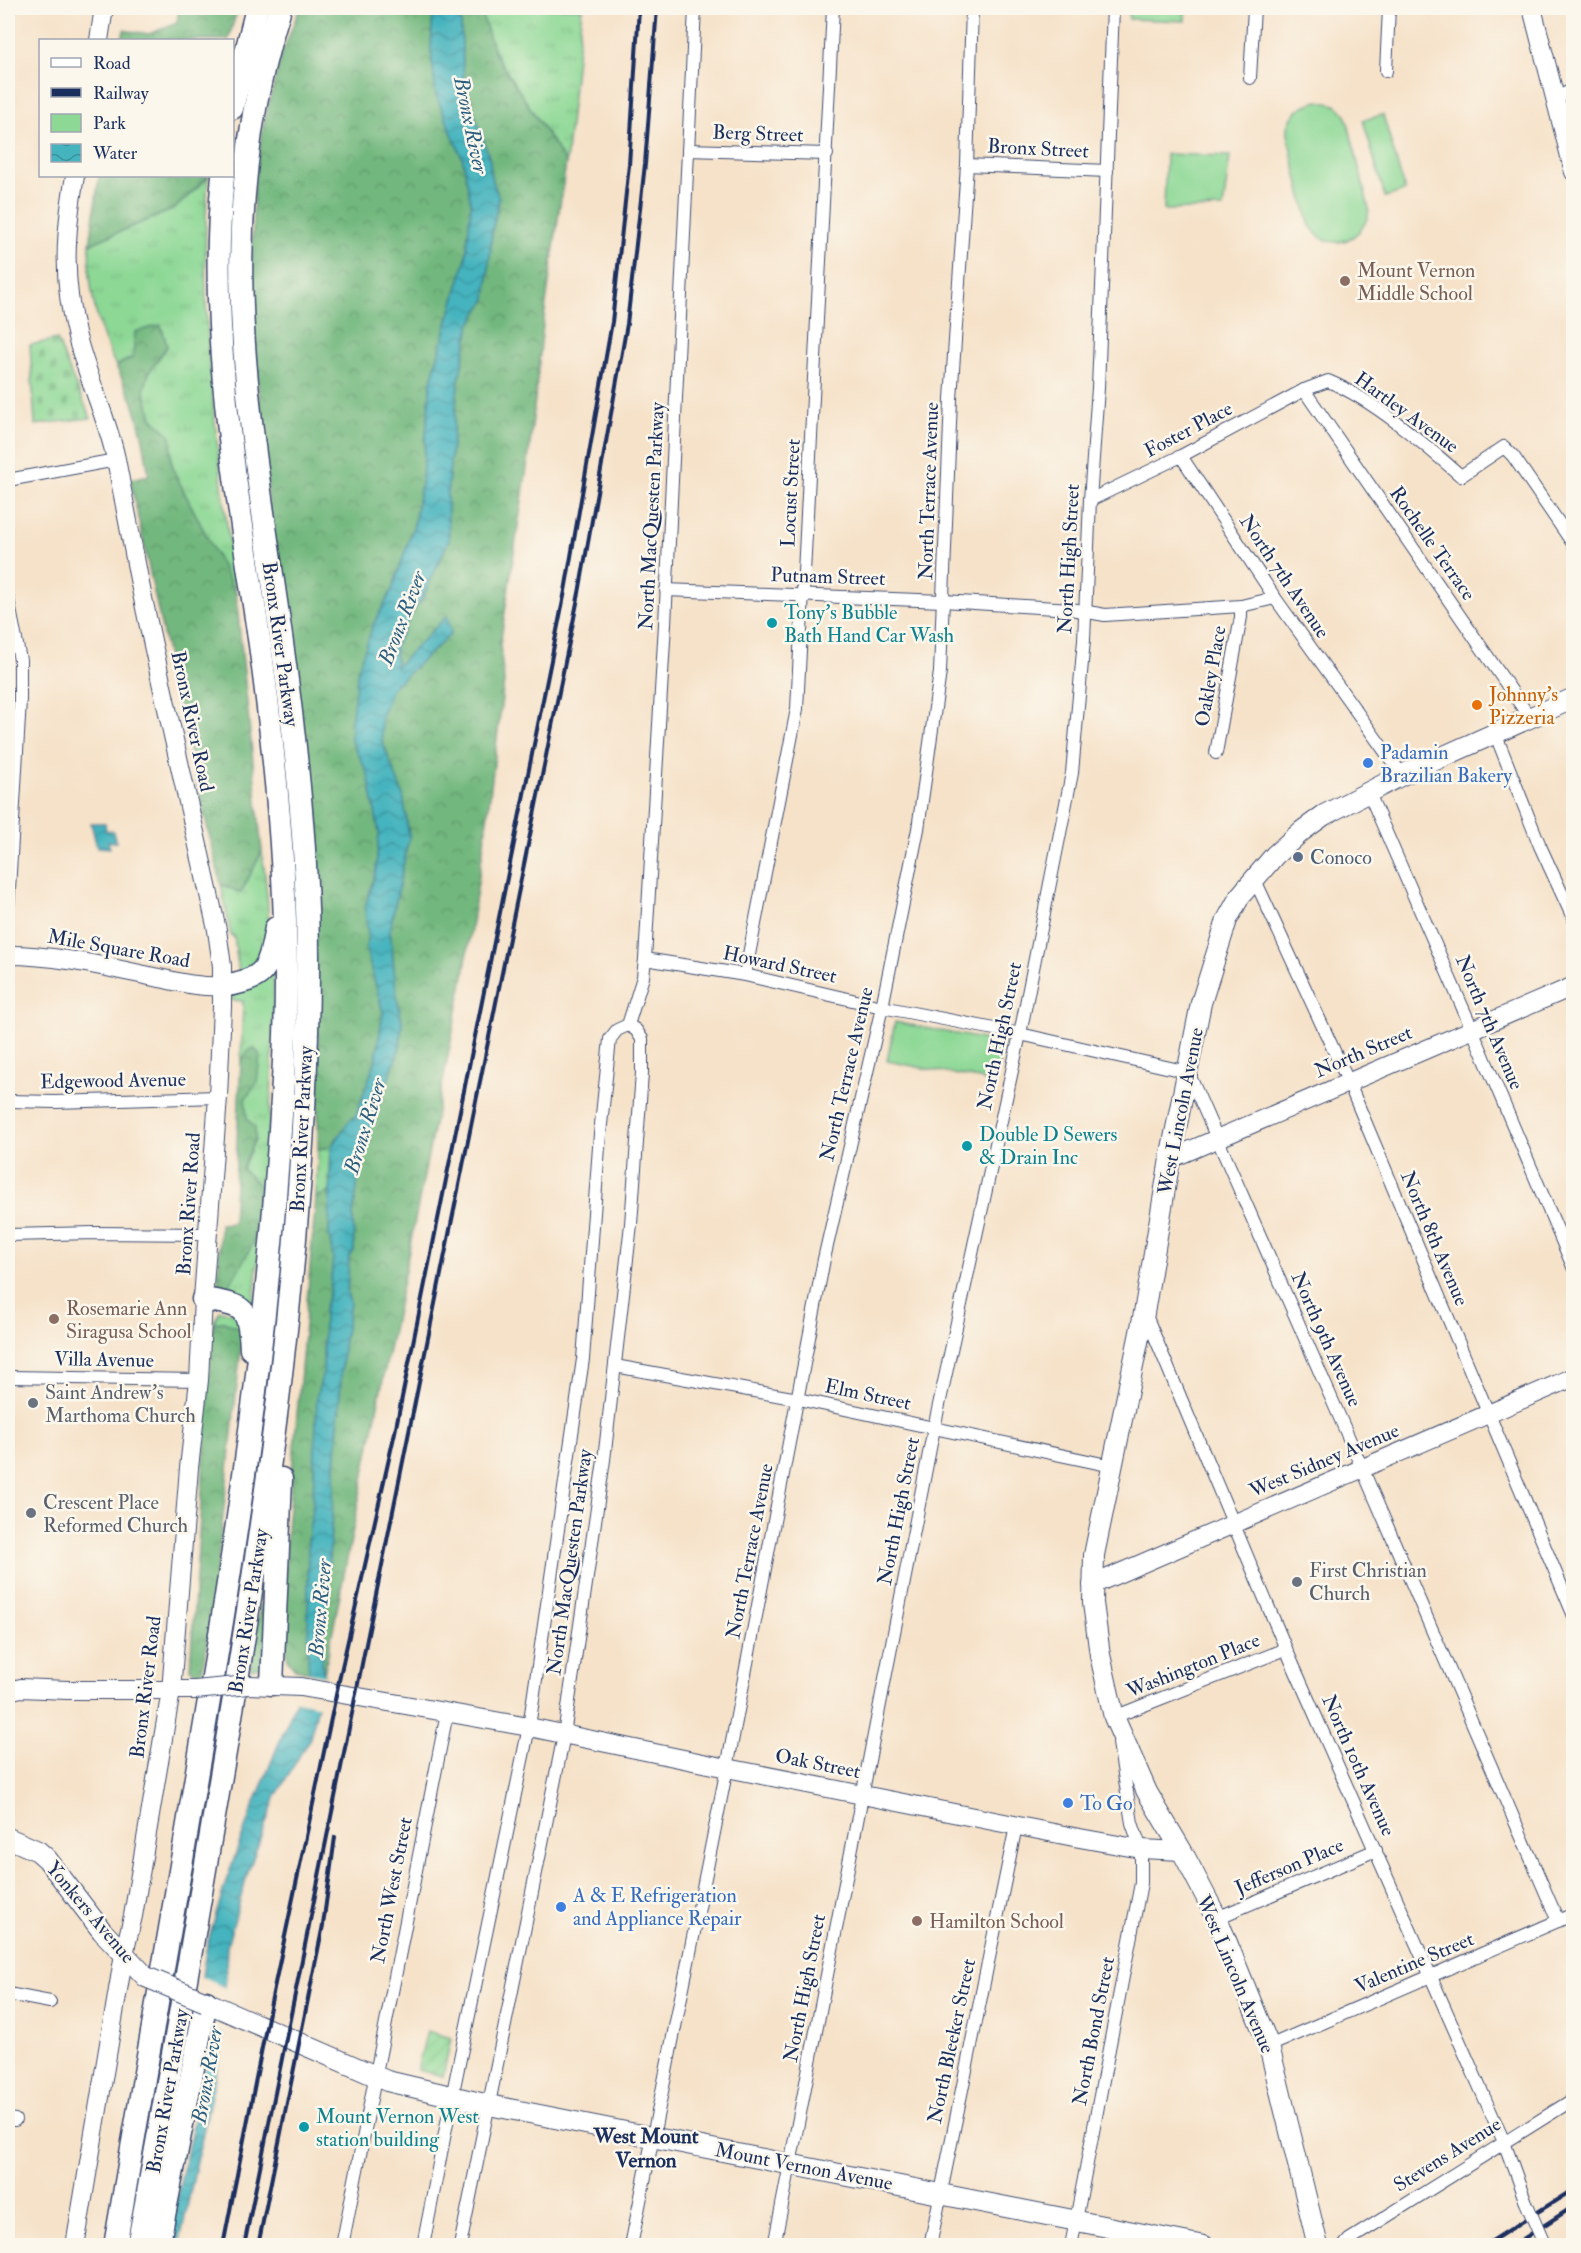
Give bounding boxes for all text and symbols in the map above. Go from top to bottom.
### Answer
legend [39,39,234,177]
text: Road [93,52,131,75]
water label: Bronx River [447,73,494,177]
text: Railway [93,82,150,105]
text: Park [93,112,126,135]
street label: Berg Street [712,119,804,148]
street label: Bronx Street [987,133,1090,164]
text: Water [92,142,137,165]
place label: Mount Vernon Middle School [1357,258,1475,306]
marker: Mount Vernon Middle School [1338,274,1352,288]
street label: Hartley Avenue [1350,366,1464,459]
street label: Foster Place [1140,396,1237,463]
street label: North MacQuesten Parkway [633,400,670,631]
street label: North Terrace Avenue [913,402,944,580]
street label: Locust Street [775,438,806,548]
street label: Rochelle Terrace [1384,481,1481,605]
street label: North High Street [1052,483,1085,635]
street label: North 7th Avenue [1234,510,1335,643]
street label: Bronx River Parkway [257,560,305,730]
street label: Putnam Street [770,562,886,591]
water label: Bronx River [372,566,433,670]
place label: Tony's Bubble Bath Hand Car Wash [784,600,954,648]
marker: Tony's Bubble Bath Hand Car Wash [765,616,779,630]
street label: Oakley Place [1189,624,1232,728]
street label: Bronx River Road [165,648,220,794]
place label: Johnny's Pizzeria [1488,682,1558,730]
marker: Johnny's Pizzeria [1470,698,1484,712]
place label: Padamin Brazilian Bakery [1380,740,1513,788]
marker: Padamin Brazilian Bakery [1361,756,1375,770]
place label: Conoco [1310,845,1372,870]
marker: Conoco [1291,850,1305,864]
street label: Mile Square Road [46,924,192,973]
street label: Howard Street [721,940,840,989]
street label: North 7th Avenue [1450,951,1529,1093]
street label: North High Street [972,960,1027,1112]
street label: North Terrace Avenue [814,985,879,1164]
street label: North Street [1310,1019,1416,1083]
street label: West Lincoln Avenue [1152,1025,1209,1198]
street label: Bronx River Parkway [285,1044,318,1213]
street label: Edgewood Avenue [40,1067,186,1094]
water label: Bronx River [338,1074,393,1178]
place label: Double D Sewers & Drain Inc [979,1122,1118,1170]
street label: Bronx River Road [171,1132,206,1276]
marker: Double D Sewers & Drain Inc [960,1139,974,1153]
street label: North 8th Avenue [1395,1167,1474,1309]
street label: North 9th Avenue [1286,1268,1367,1411]
place label: Rosemarie Ann Siragusa School [66,1296,192,1344]
marker: Rosemarie Ann Siragusa School [47,1312,61,1326]
street label: Villa Avenue [54,1346,154,1373]
street label: Elm Street [823,1373,914,1416]
place label: Saint Andrew's Marthoma Church [45,1380,196,1428]
marker: Saint Andrew's Marthoma Church [26,1396,40,1410]
street label: West Sidney Avenue [1245,1418,1403,1504]
street label: North High Street [872,1435,925,1587]
street label: North MacQuesten Parkway [541,1446,598,1677]
street label: North Terrace Avenue [720,1461,779,1641]
place label: Crescent Place Reformed Church [43,1490,189,1538]
marker: Crescent Place Reformed Church [24,1506,38,1520]
street label: Bronx River Parkway [223,1526,274,1695]
water label: Bronx River [303,1557,338,1659]
place label: First Christian Church [1309,1558,1427,1606]
marker: First Christian Church [1290,1575,1304,1589]
street label: Bronx River Road [124,1614,167,1760]
street label: Washington Place [1122,1627,1264,1704]
street label: North 10th Avenue [1316,1691,1401,1840]
street label: Oak Street [773,1743,863,1784]
place label: To Go [1080,1791,1133,1816]
marker: To Go [1061,1796,1075,1810]
street label: North West Street [365,1814,418,1965]
street label: Jefferson Place [1230,1832,1347,1901]
street label: Yonkers Avenue [41,1856,141,1969]
place label: A & E Refrigeration and Appliance Repair [572,1883,742,1932]
street label: West Lincoln Avenue [1191,1890,1280,2057]
marker: A & E Refrigeration and Appliance Repair [554,1900,568,1914]
place label: Hamilton School [929,1909,1064,1934]
street label: North High Street [778,1912,831,2064]
marker: Hamilton School [910,1914,924,1928]
street label: Valentine Street [1351,1926,1478,1999]
street label: North Bond Street [1067,1954,1120,2108]
street label: North Bleeker Street [922,1956,981,2126]
street label: Bronx River Parkway [141,2006,194,2175]
water label: Bronx River [185,2023,230,2127]
place label: Mount Vernon West station building [316,2104,479,2152]
street label: Stevens Avenue [1389,2111,1506,2197]
marker: Mount Vernon West station building [297,2120,311,2134]
district label: West Mount Vernon [592,2123,699,2174]
street label: Mount Vernon Avenue [713,2137,895,2196]

